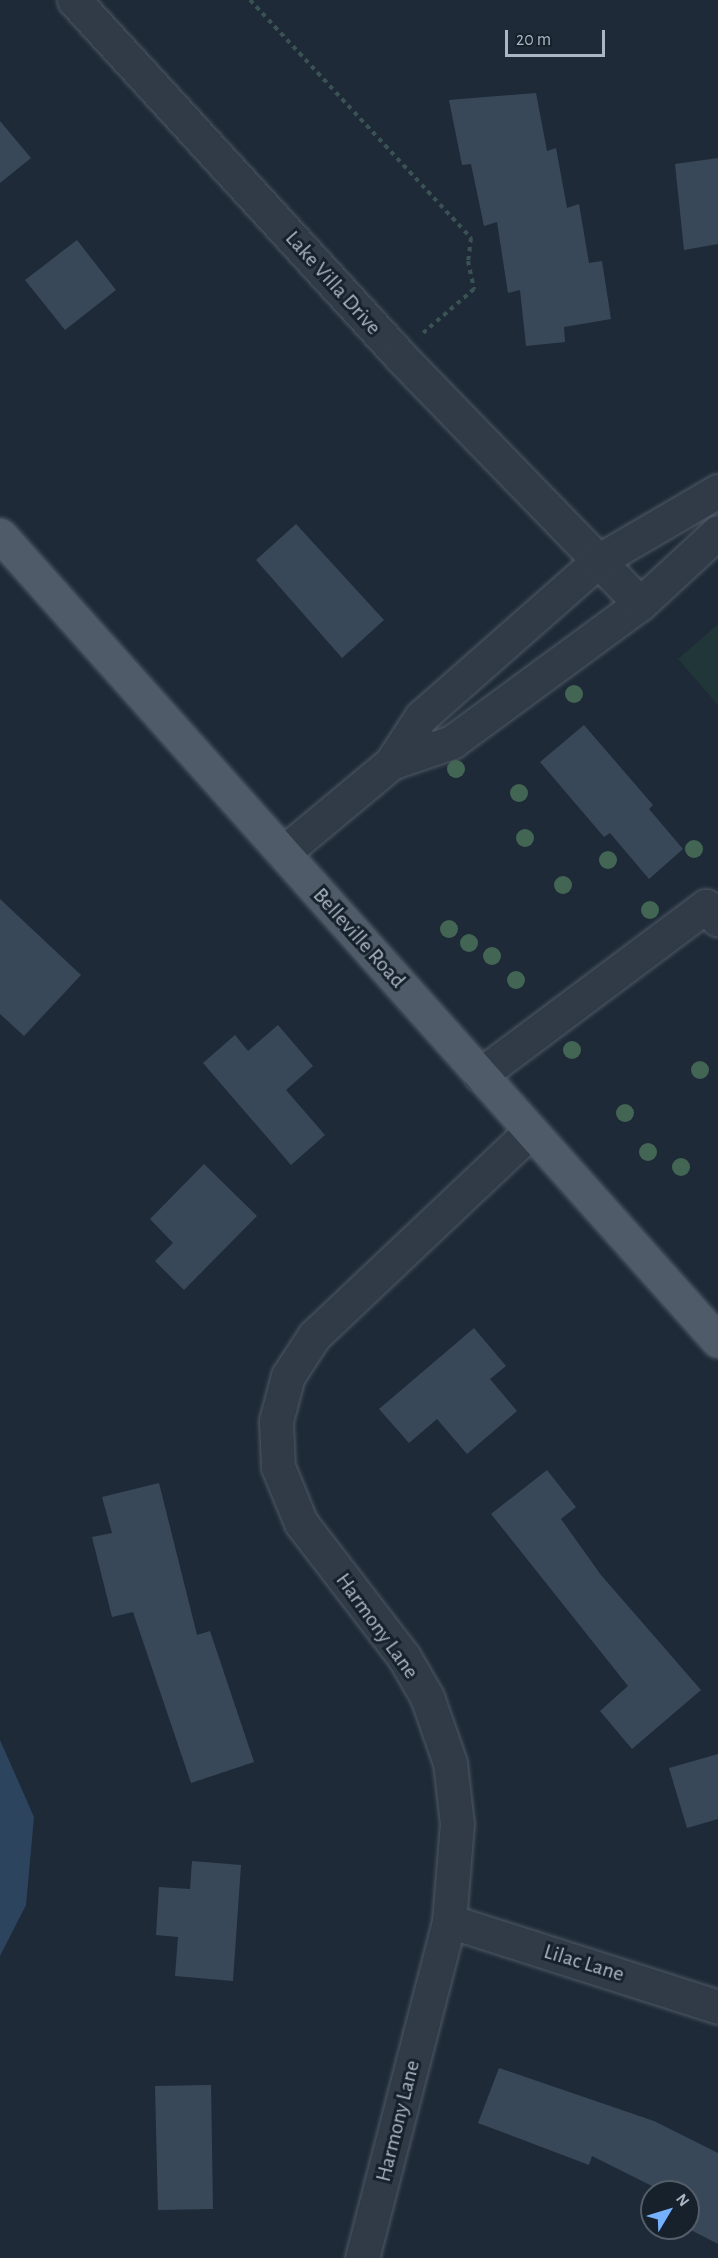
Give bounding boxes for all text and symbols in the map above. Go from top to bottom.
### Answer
scale bar [508,18,608,56]
text: 20 m [516,31,551,49]
street label: Lake Villa Drive [279,226,387,340]
street label: Belleville Road [307,882,411,994]
street label: Harmony Lane [330,1568,424,1684]
street label: Lilac Lane [541,1938,627,1988]
street label: Harmony Lane [370,2057,426,2185]
north arrow [640,2180,700,2240]
text: N [673,2191,692,2209]

